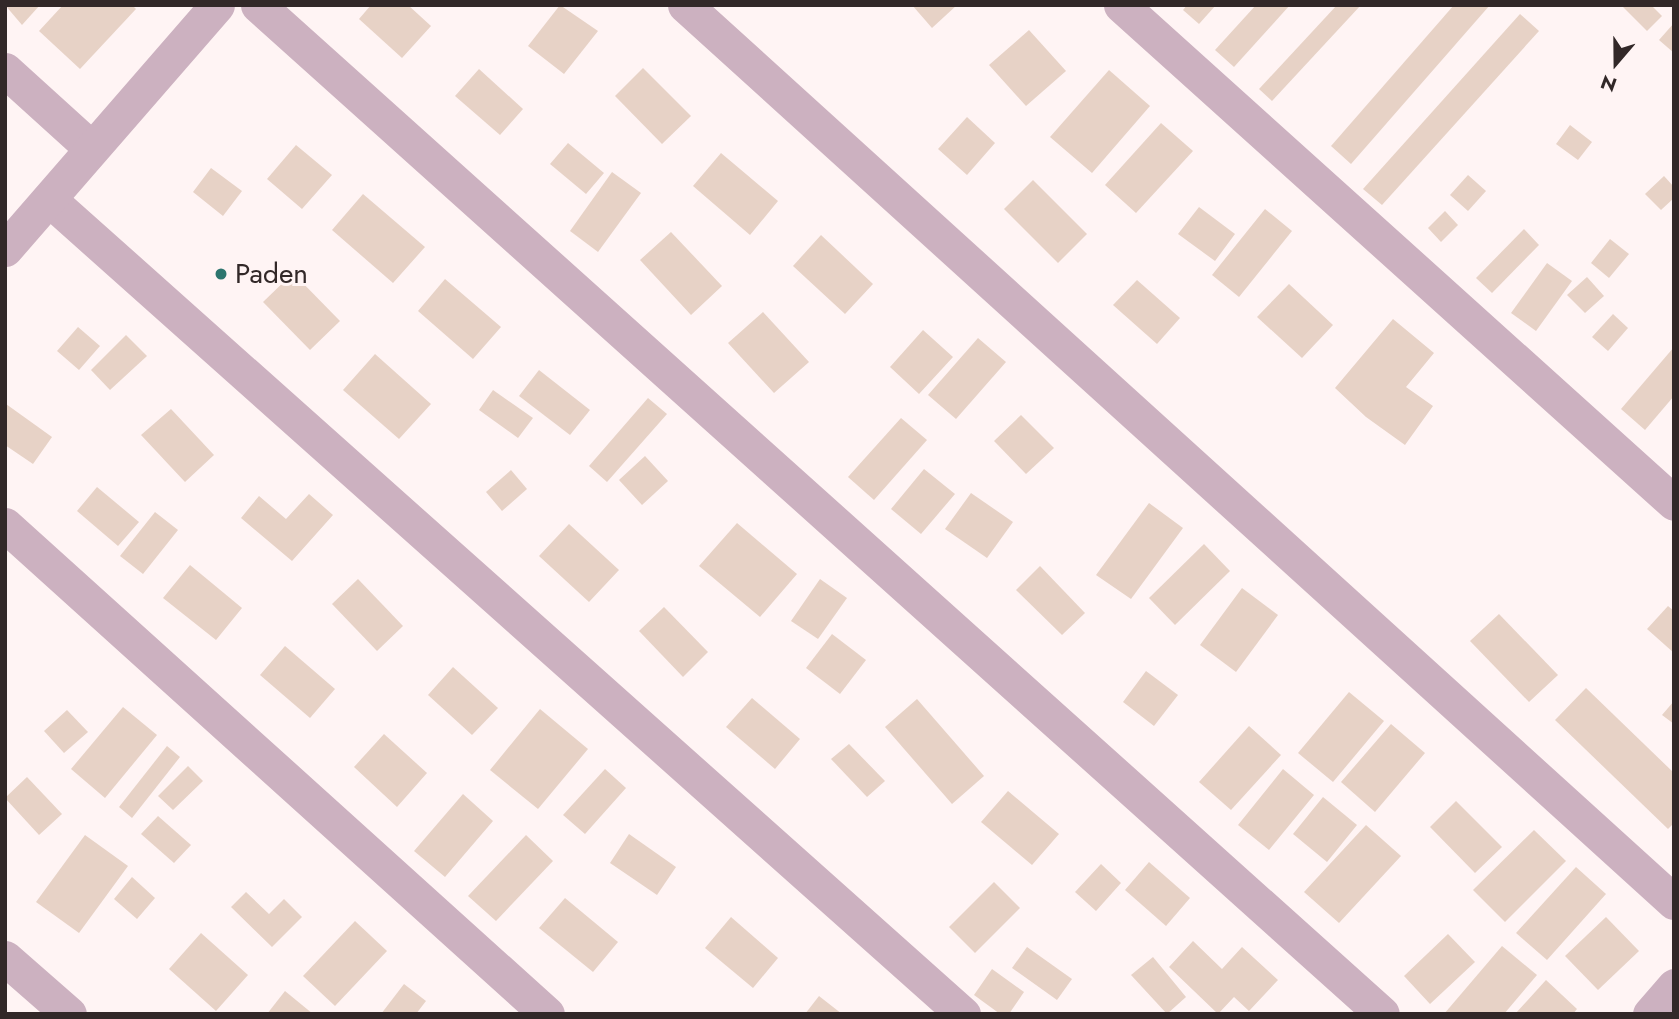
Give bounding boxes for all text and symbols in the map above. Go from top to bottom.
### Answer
north arrow [1581,28,1651,98]
text: N [1597,68,1620,98]
place label: Paden [235,257,308,291]
marker: Paden [213,266,229,282]

